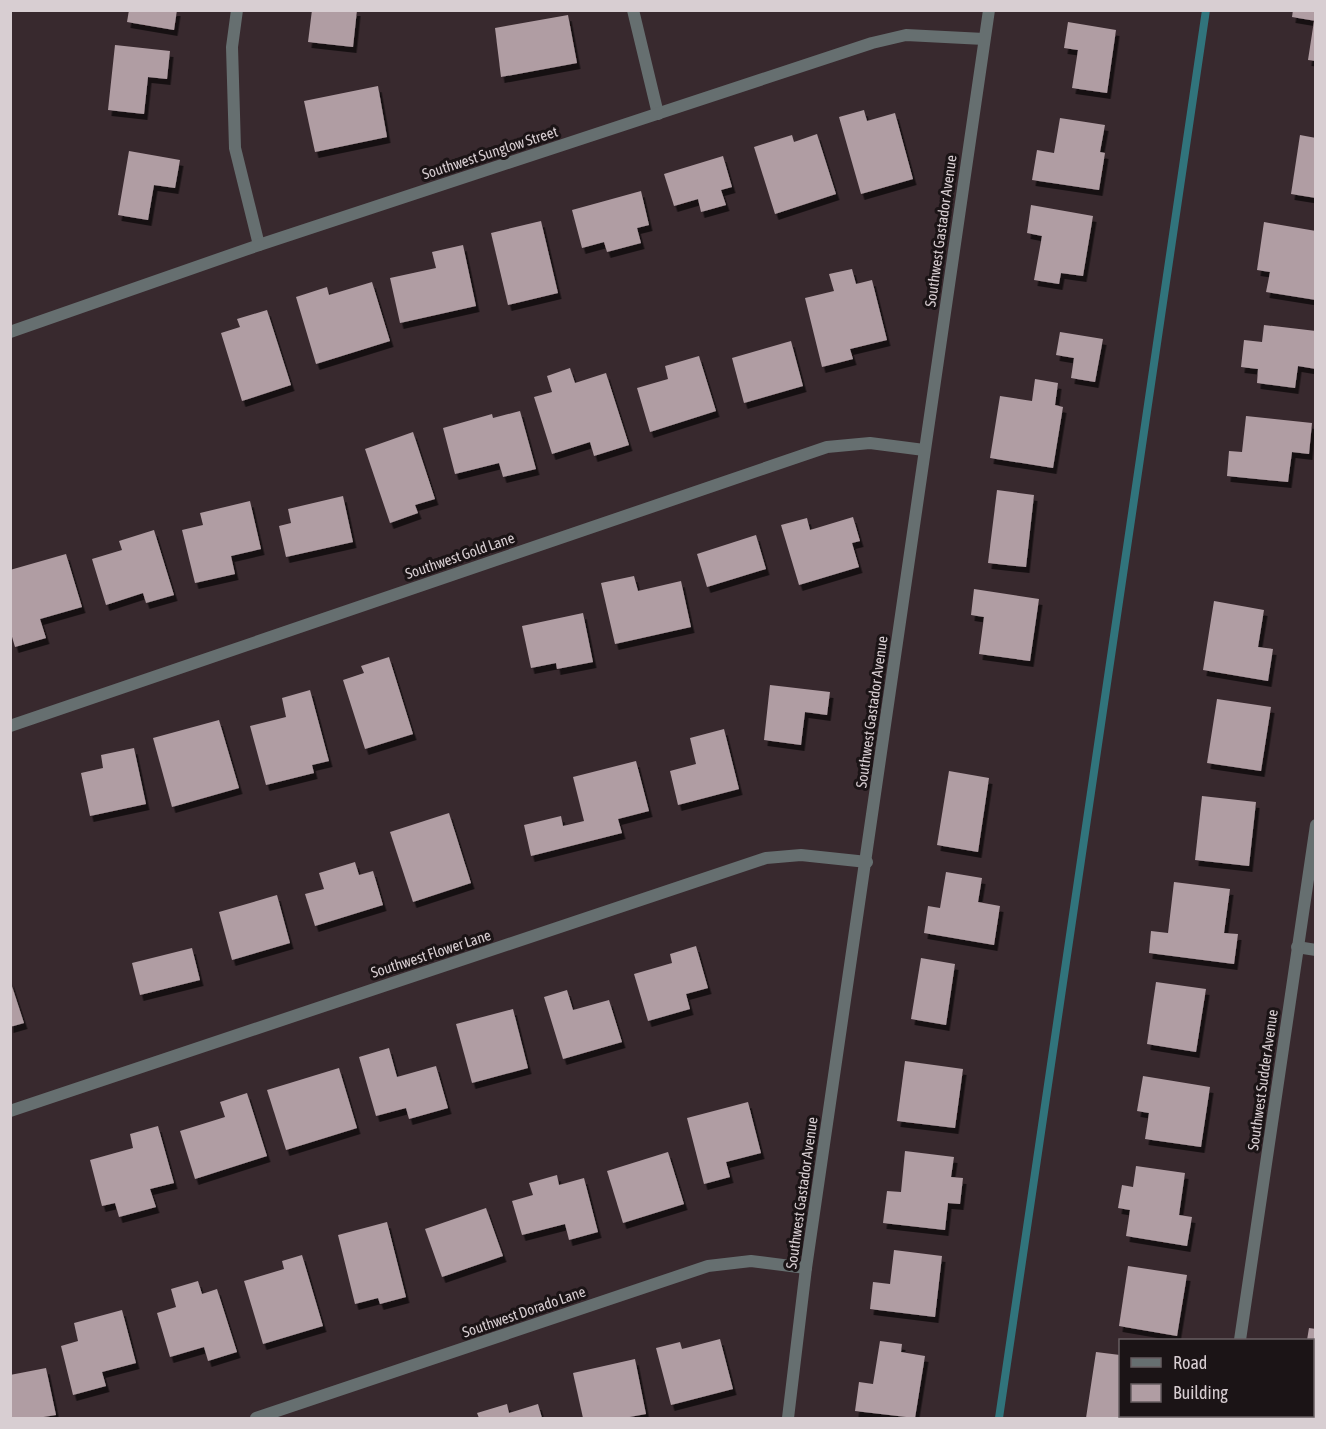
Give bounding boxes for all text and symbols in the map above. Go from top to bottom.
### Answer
street label: Southwest Sunglow Street [420,123,560,182]
street label: Southwest Gastador Avenue [921,154,960,308]
street label: Southwest Gold Lane [403,529,517,582]
street label: Southwest Gastador Avenue [852,635,891,789]
street label: Southwest Flower Lane [369,926,493,981]
street label: Southwest Sudder Avenue [1244,1008,1281,1151]
street label: Southwest Gastador Avenue [782,1116,821,1270]
street label: Southwest Dorado Lane [460,1282,588,1341]
legend [1119,1339,1314,1417]
text: Road [1173,1352,1207,1373]
text: Building [1173,1382,1228,1403]

